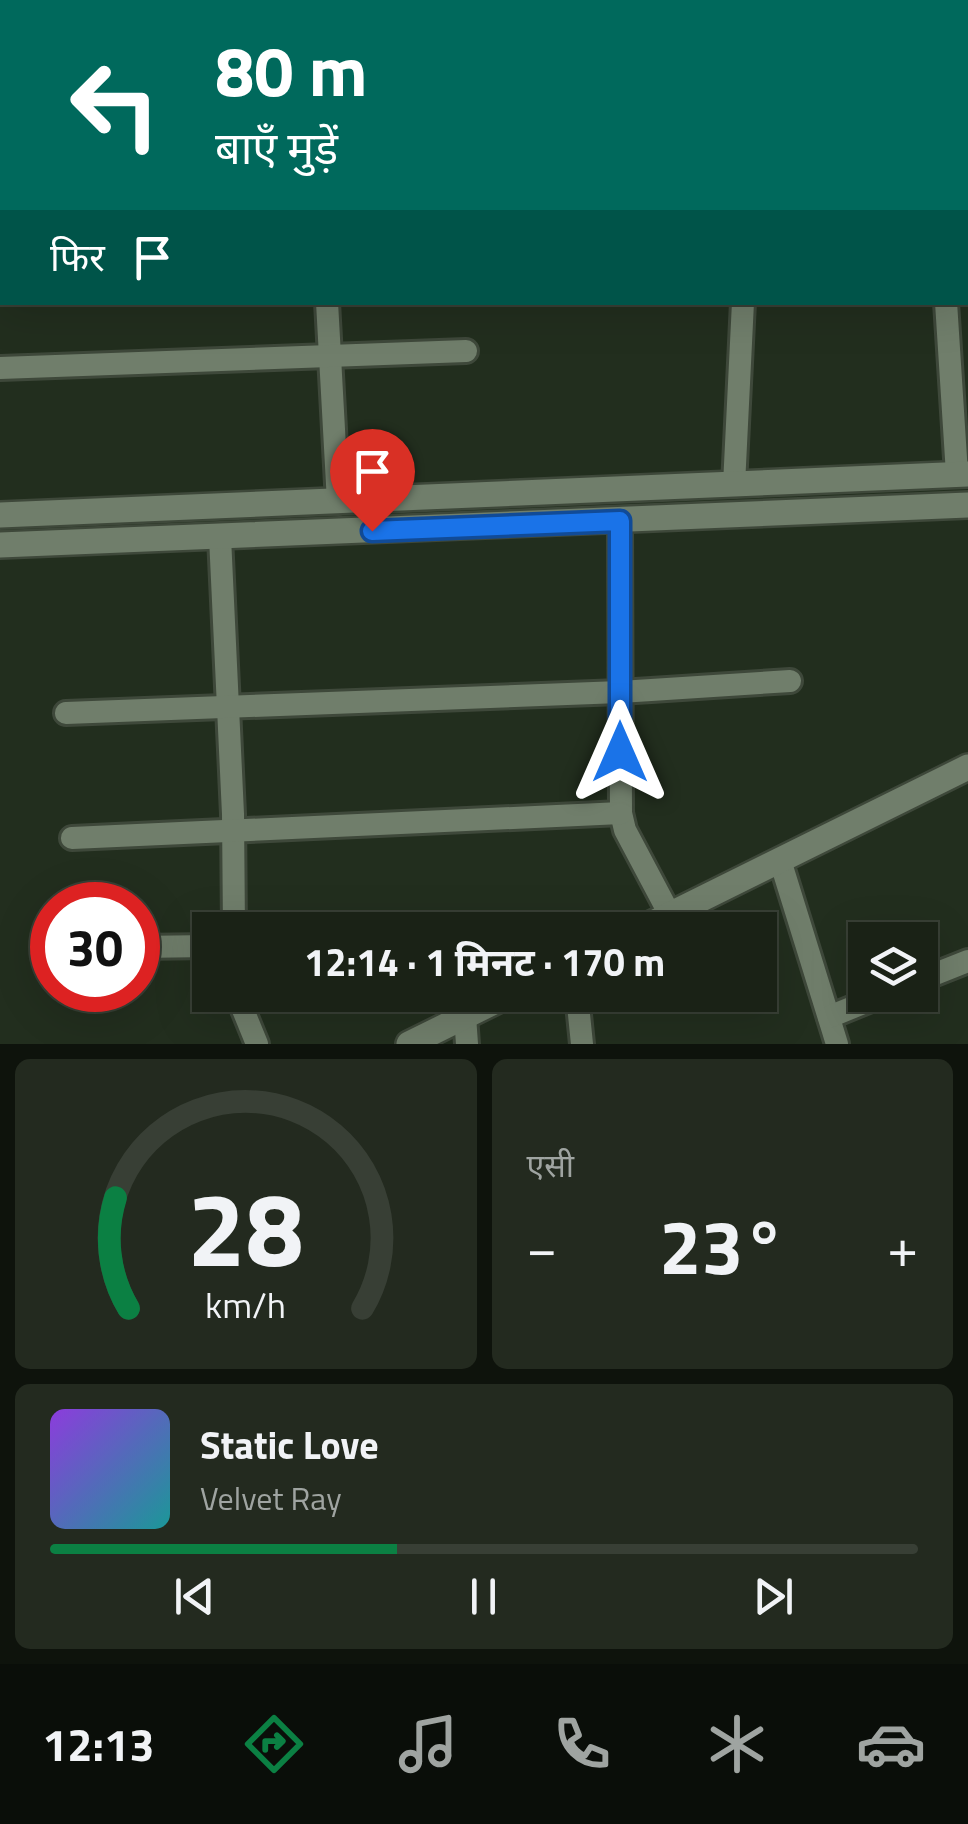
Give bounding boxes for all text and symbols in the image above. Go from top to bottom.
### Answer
text: 80 m [215,17,368,123]
icon: left [50,40,180,170]
text: बाएँ मुड़ें [215,113,338,181]
text: फिर [50,228,105,286]
icon: arrive [125,230,180,285]
pin [330,429,415,532]
icon: arrive [345,444,400,499]
position arrow [568,700,672,804]
speed limit sign: 30 [30,882,160,1012]
map controls [848,922,938,1012]
button: layers [848,922,938,1012]
text: 12:14 · 1 मिनट · 170 m [304,933,665,991]
text: एसी [527,1141,574,1189]
text: 28 [188,1148,304,1306]
text: 23° [659,1189,785,1303]
text: − [527,1205,557,1288]
text: + [887,1205,918,1288]
text: km/h [205,1277,286,1332]
text: Static Love [200,1416,379,1474]
text: Velvet Ray [200,1474,342,1522]
icon: previous [167,1569,222,1624]
icon: pause [456,1569,511,1624]
icon: next [746,1569,801,1624]
icon: directions [239,1709,309,1779]
icon: music [393,1709,463,1779]
icon: phone [547,1709,617,1779]
icon: climate [702,1709,772,1779]
icon: car [856,1709,926,1779]
text: 12:13 [42,1710,154,1778]

